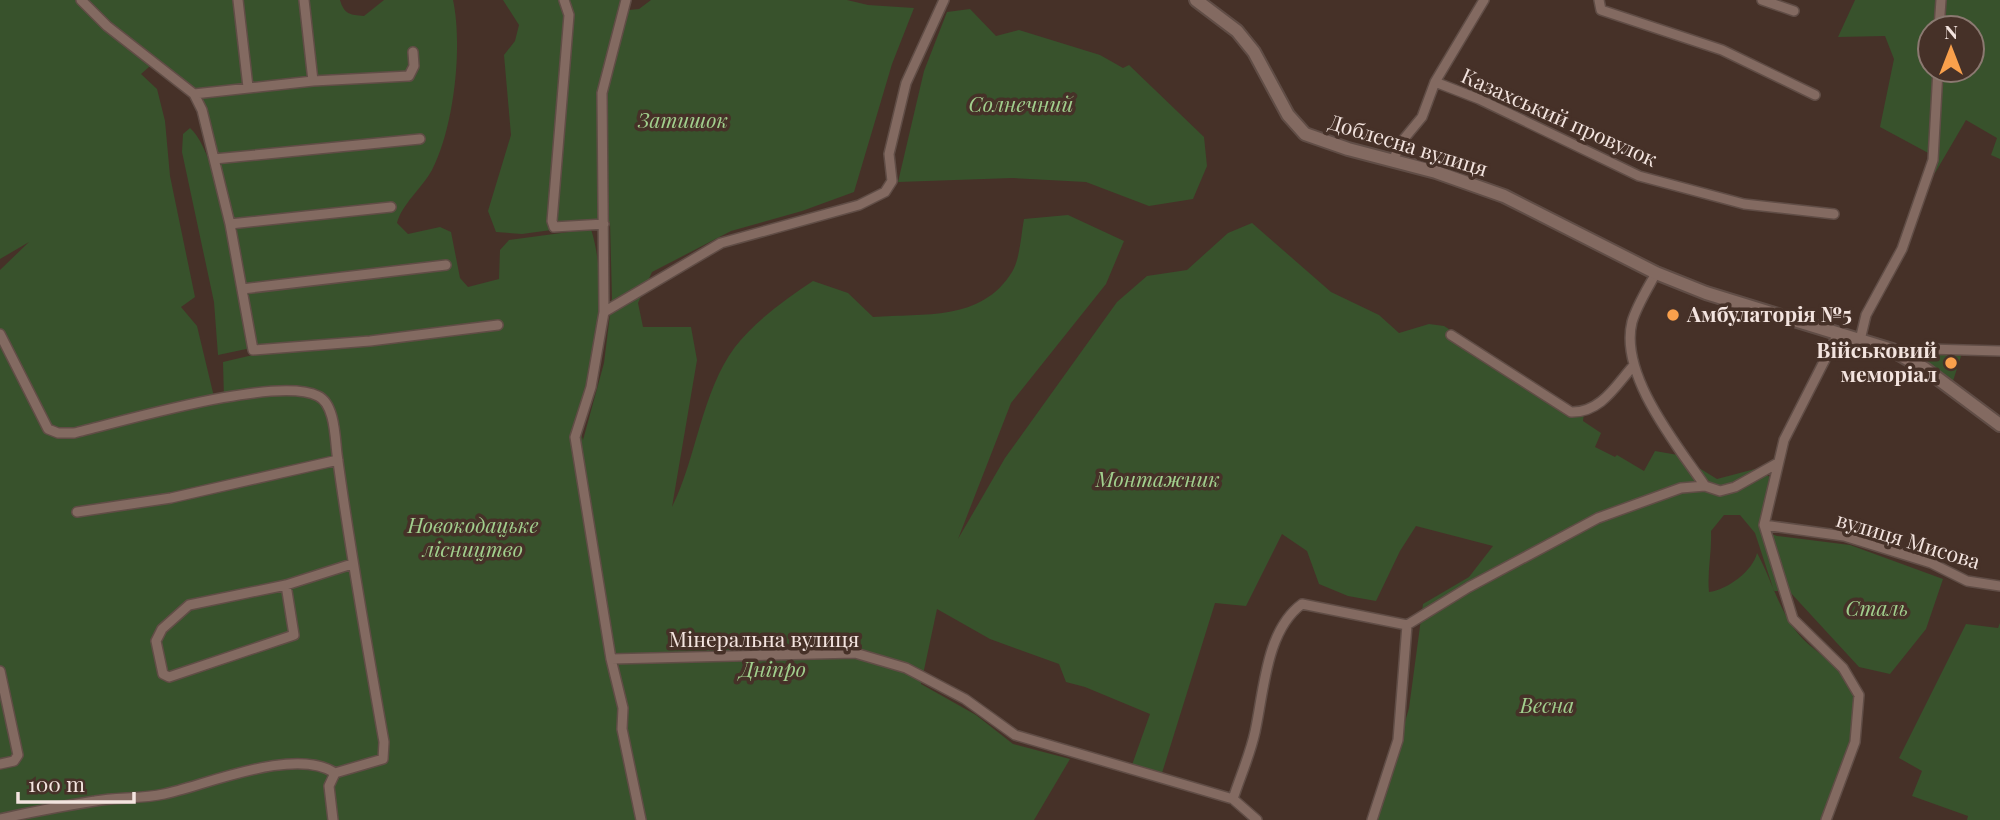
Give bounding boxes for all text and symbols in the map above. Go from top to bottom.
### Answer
north arrow [1916,14,1986,84]
text: N [1944,18,1958,44]
street label: Казахський провулок [1457,60,1662,172]
park label: Солнечний [969,89,1075,117]
park label: Затишок [637,105,729,133]
street label: Доблесна вулиця [1326,107,1491,182]
place label: Амбулаторія №5 [1686,299,1852,327]
marker: Амбулаторія №5 [1665,307,1681,323]
place label: Військовий меморіал [1816,335,1937,387]
marker: Військовий меморіал [1943,355,1959,371]
park label: Монтажник [1095,464,1220,492]
street label: вулиця Мисова [1833,504,1984,574]
park label: Новокодацьке лісництво [406,510,539,562]
park label: Сталь [1846,593,1908,621]
street label: Мінеральна вулиця [669,624,859,652]
park label: Дніпро [736,654,806,682]
park label: Весна [1519,690,1574,718]
scale bar [18,760,133,804]
text: 100 m [28,769,85,797]

